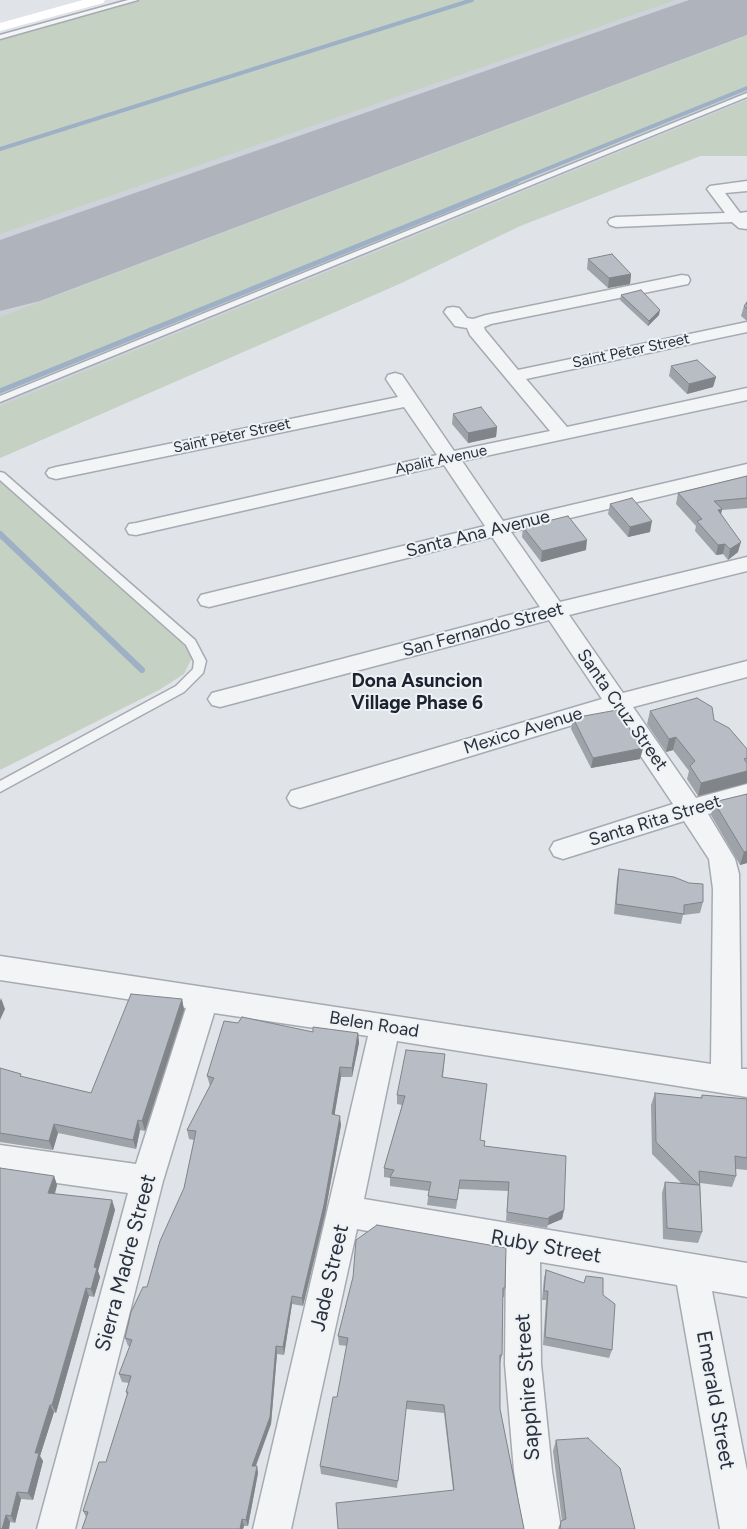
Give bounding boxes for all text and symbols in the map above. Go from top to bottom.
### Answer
street label: Saint Peter Street [571,330,691,372]
street label: Saint Peter Street [172,415,292,457]
street label: Apalit Avenue [393,441,489,479]
street label: Santa Ana Avenue [404,506,552,562]
street label: San Fernando Street [400,598,566,662]
street label: Santa Cruz Street [572,645,672,775]
district label: Dona Asuncion Village Phase 6 [351,670,483,714]
street label: Mexico Avenue [461,703,585,759]
street label: Santa Rita Street [586,791,724,851]
street label: Belen Road [328,1007,420,1043]
street label: Sierra Madre Street [90,1172,162,1354]
street label: Jade Street [305,1222,355,1334]
street label: Ruby Street [489,1225,603,1269]
street label: Sapphire Street [510,1313,546,1461]
street label: Emerald Street [690,1329,740,1471]

